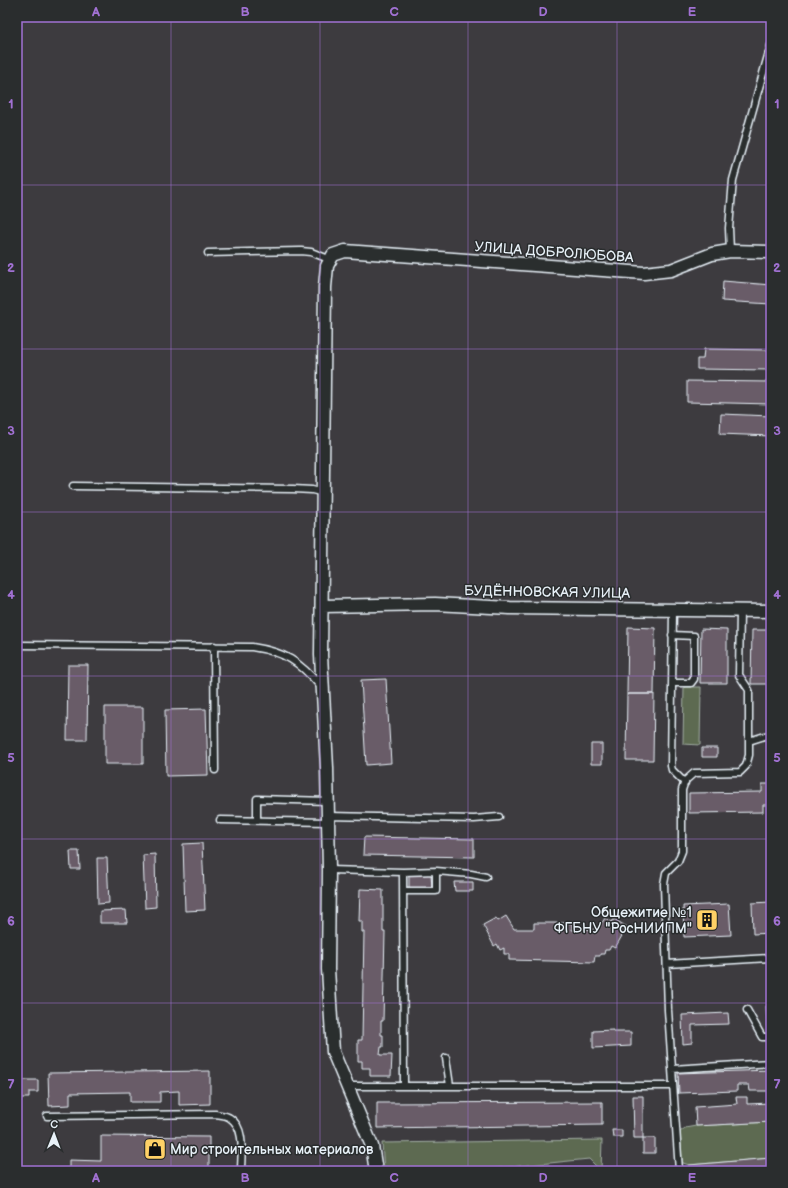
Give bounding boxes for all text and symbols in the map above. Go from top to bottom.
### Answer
text: A [91,4,100,20]
text: B [240,4,250,20]
text: C [389,4,399,20]
text: D [538,4,548,20]
text: E [688,4,697,20]
text: 1 [8,96,14,112]
text: 1 [774,96,780,112]
street label: УЛИЦА ДОБРОЛЮБОВА [474,238,635,266]
text: 2 [7,260,15,276]
text: 2 [773,260,781,276]
text: 3 [7,423,15,439]
text: 3 [773,423,781,439]
street label: БУДЁННОВСКАЯ УЛИЦА [464,581,631,602]
text: 4 [7,587,15,603]
text: 4 [773,587,781,603]
text: 5 [7,750,15,766]
text: 5 [773,750,781,766]
place label: Общежитие №1 ФГБНУ "РосНИИПМ" [554,904,692,937]
building icon: Общежитие №1 ФГБНУ "РосНИИПМ" [694,907,720,933]
text: 6 [7,913,15,929]
text: 6 [773,913,781,929]
text: 7 [7,1077,15,1093]
text: 7 [773,1077,781,1093]
north arrow [34,1114,74,1154]
text: С [50,1118,58,1131]
shop icon: Мир строительных материалов [142,1136,168,1162]
place label: Мир строительных материалов [170,1141,374,1158]
text: A [91,1170,100,1186]
text: B [240,1170,250,1186]
text: C [389,1170,399,1186]
text: D [538,1170,548,1186]
text: E [688,1170,697,1186]

